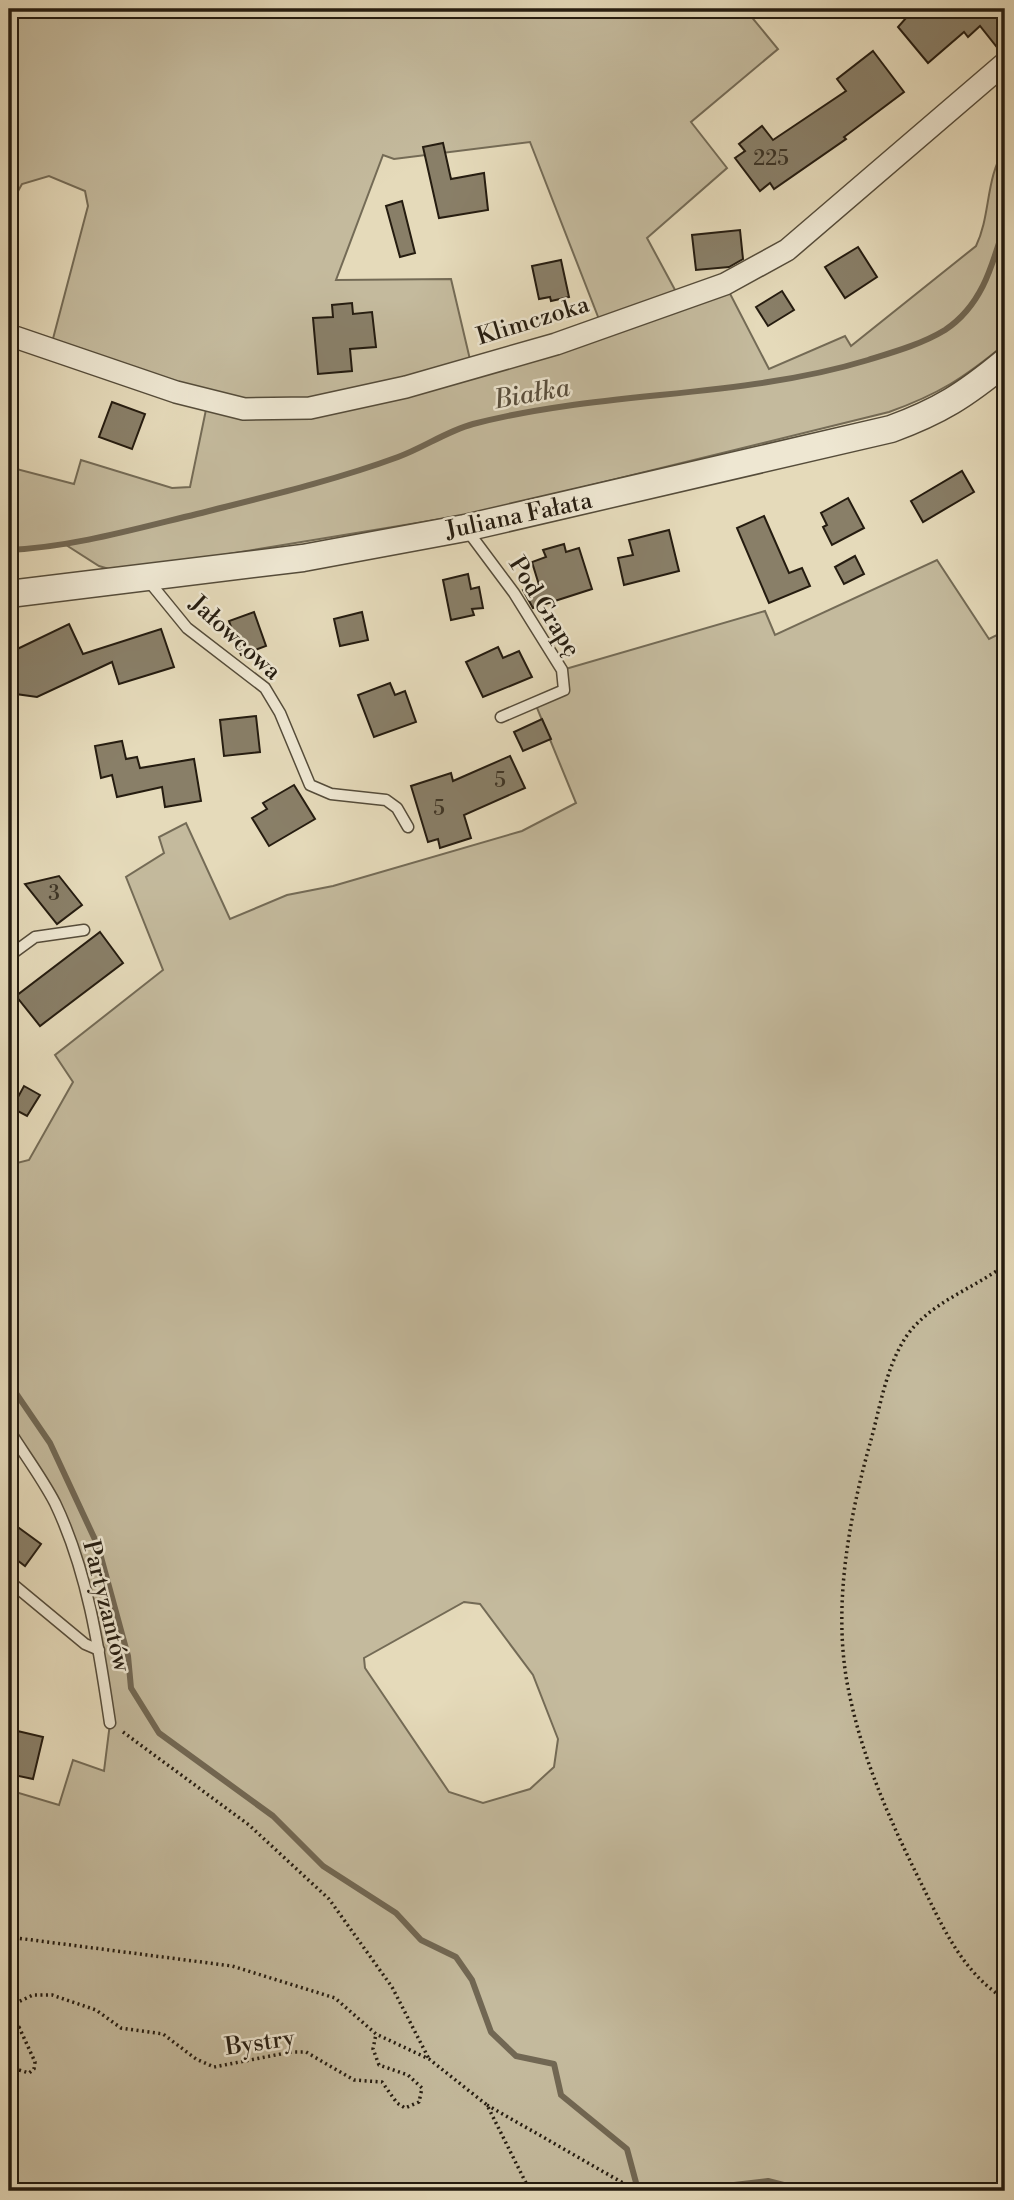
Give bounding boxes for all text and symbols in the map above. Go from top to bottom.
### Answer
house number: 225 [753,146,789,172]
street label: Klimczoka [473,289,594,352]
water label: Białka [491,372,573,417]
street label: Juliana Fałata [442,486,596,546]
street label: Pod Grapę [501,551,587,663]
street label: Jałowcowa [182,588,288,687]
house number: 5 [494,768,506,794]
house number: 5 [433,796,445,822]
house number: 3 [48,881,60,907]
street label: Partyzantów [75,1537,137,1676]
street label: Bystry [222,2023,297,2063]

